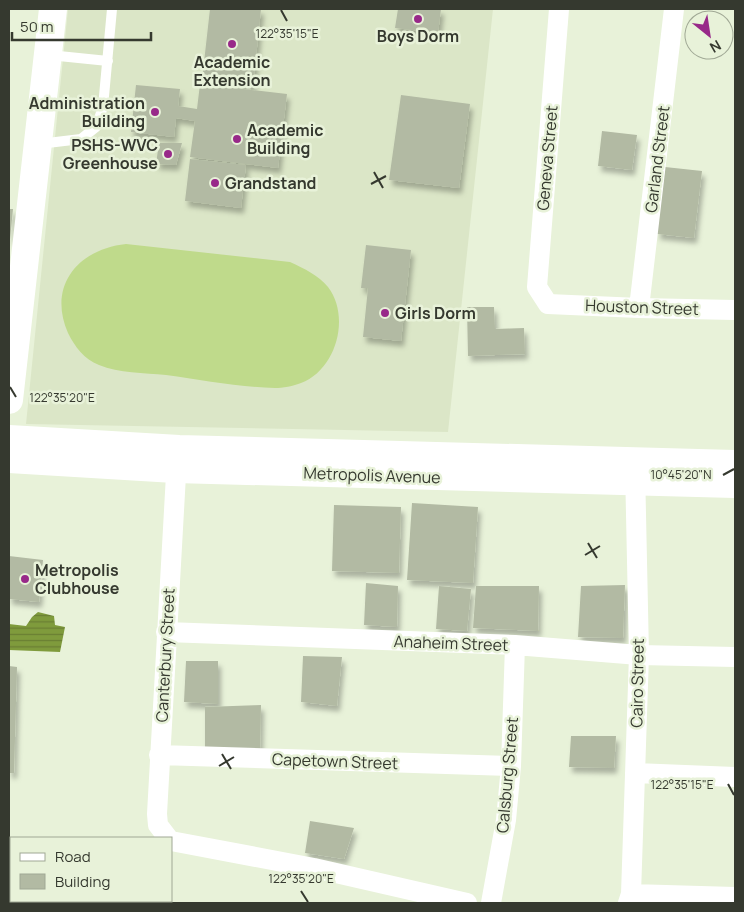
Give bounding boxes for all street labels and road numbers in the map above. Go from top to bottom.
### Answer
street label: Geneva Street [531,104,563,212]
street label: Garland Street [640,104,674,214]
street label: Houston Street [585,294,699,320]
street label: Metropolis Avenue [303,462,441,488]
street label: Canterbury Street [150,587,180,723]
street label: Anaheim Street [393,630,509,656]
street label: Cairo Street [625,638,649,728]
street label: Calsburg Street [491,716,523,834]
street label: Capetown Street [271,748,399,774]

